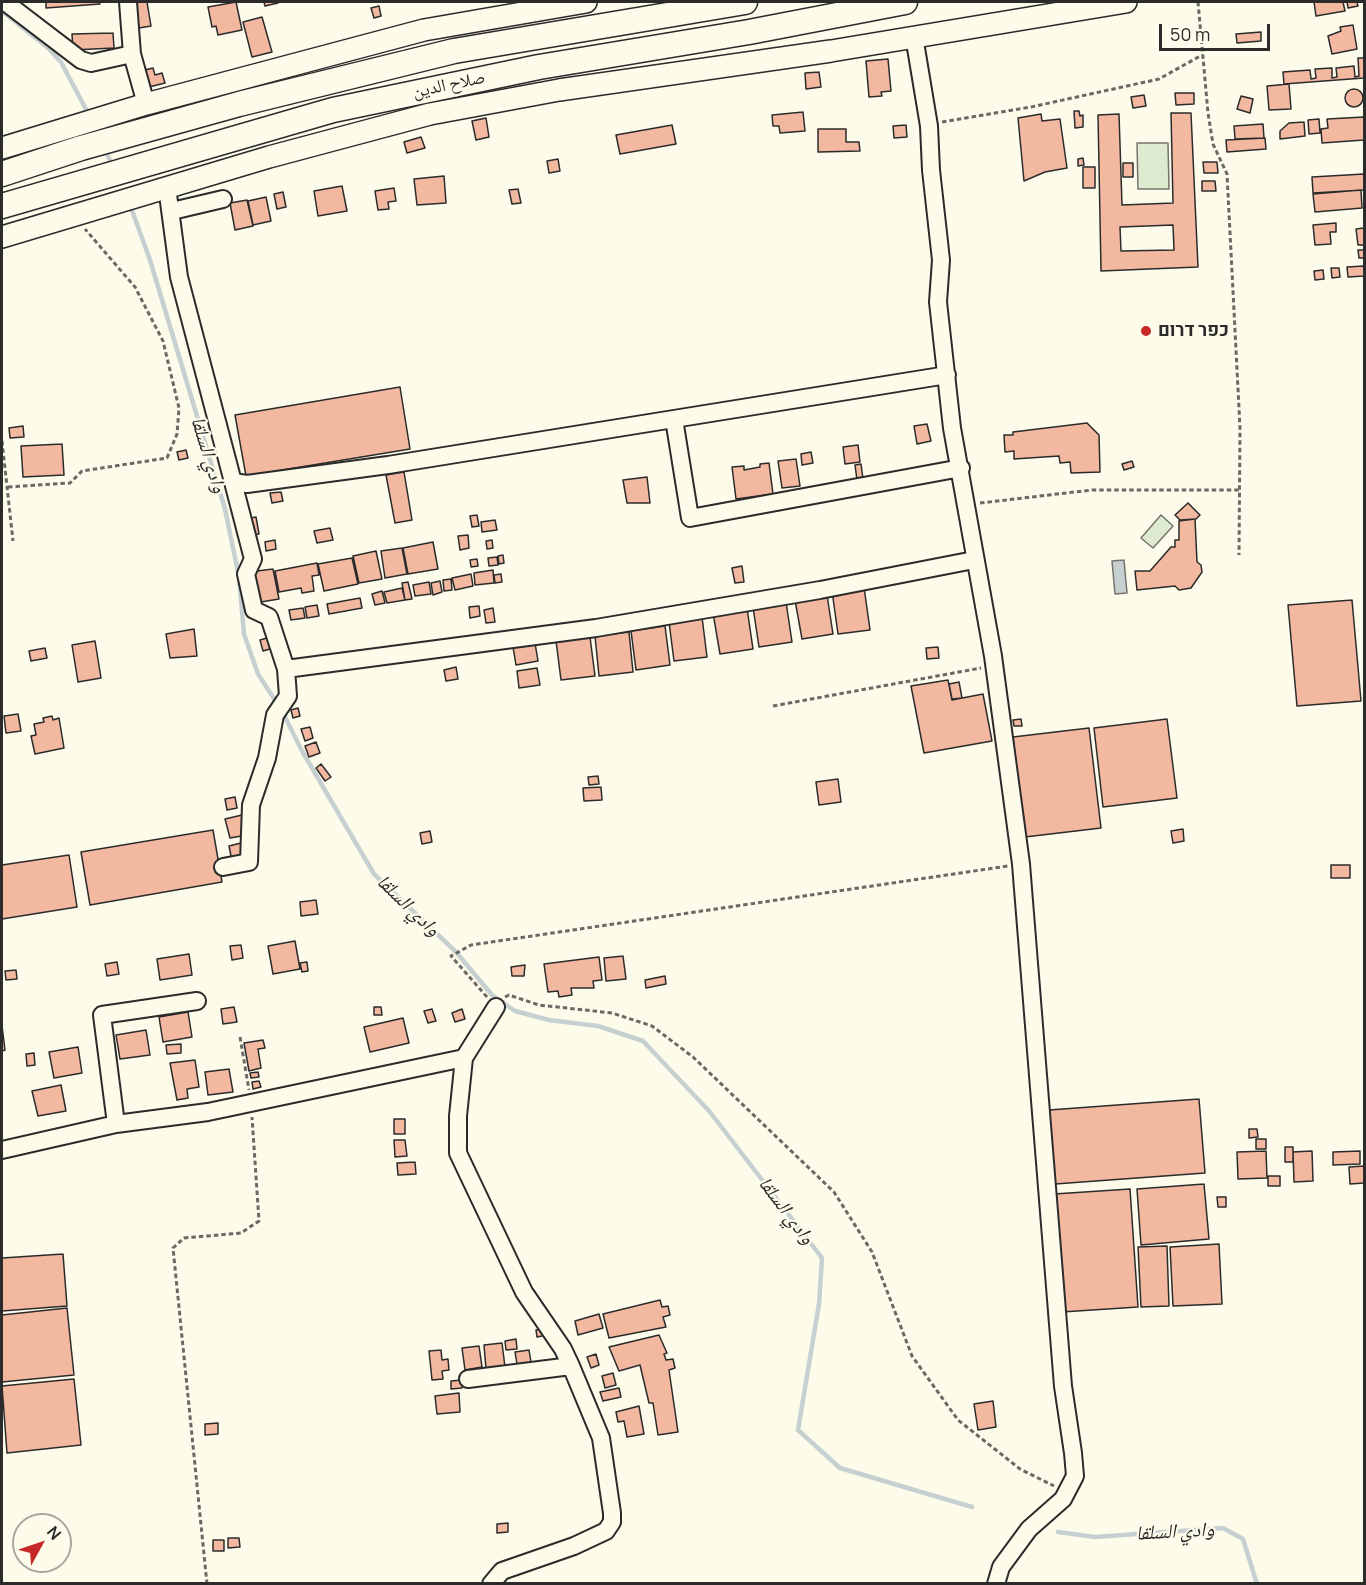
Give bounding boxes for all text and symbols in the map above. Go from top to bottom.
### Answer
scale bar [1162,12,1273,50]
text: 50 m [1170,22,1210,46]
street label: صلاح الدين [411,67,487,103]
place label: כפר דרום [1158,320,1229,342]
marker: כפר דרום [1139,324,1153,338]
water label: وادي السلقا [185,414,231,496]
water label: وادي السلقا [371,870,445,942]
water label: وادي السلقا [753,1172,819,1250]
north arrow [12,1513,72,1573]
water label: وادي السلقا [1135,1518,1215,1546]
text: N [42,1521,66,1544]

